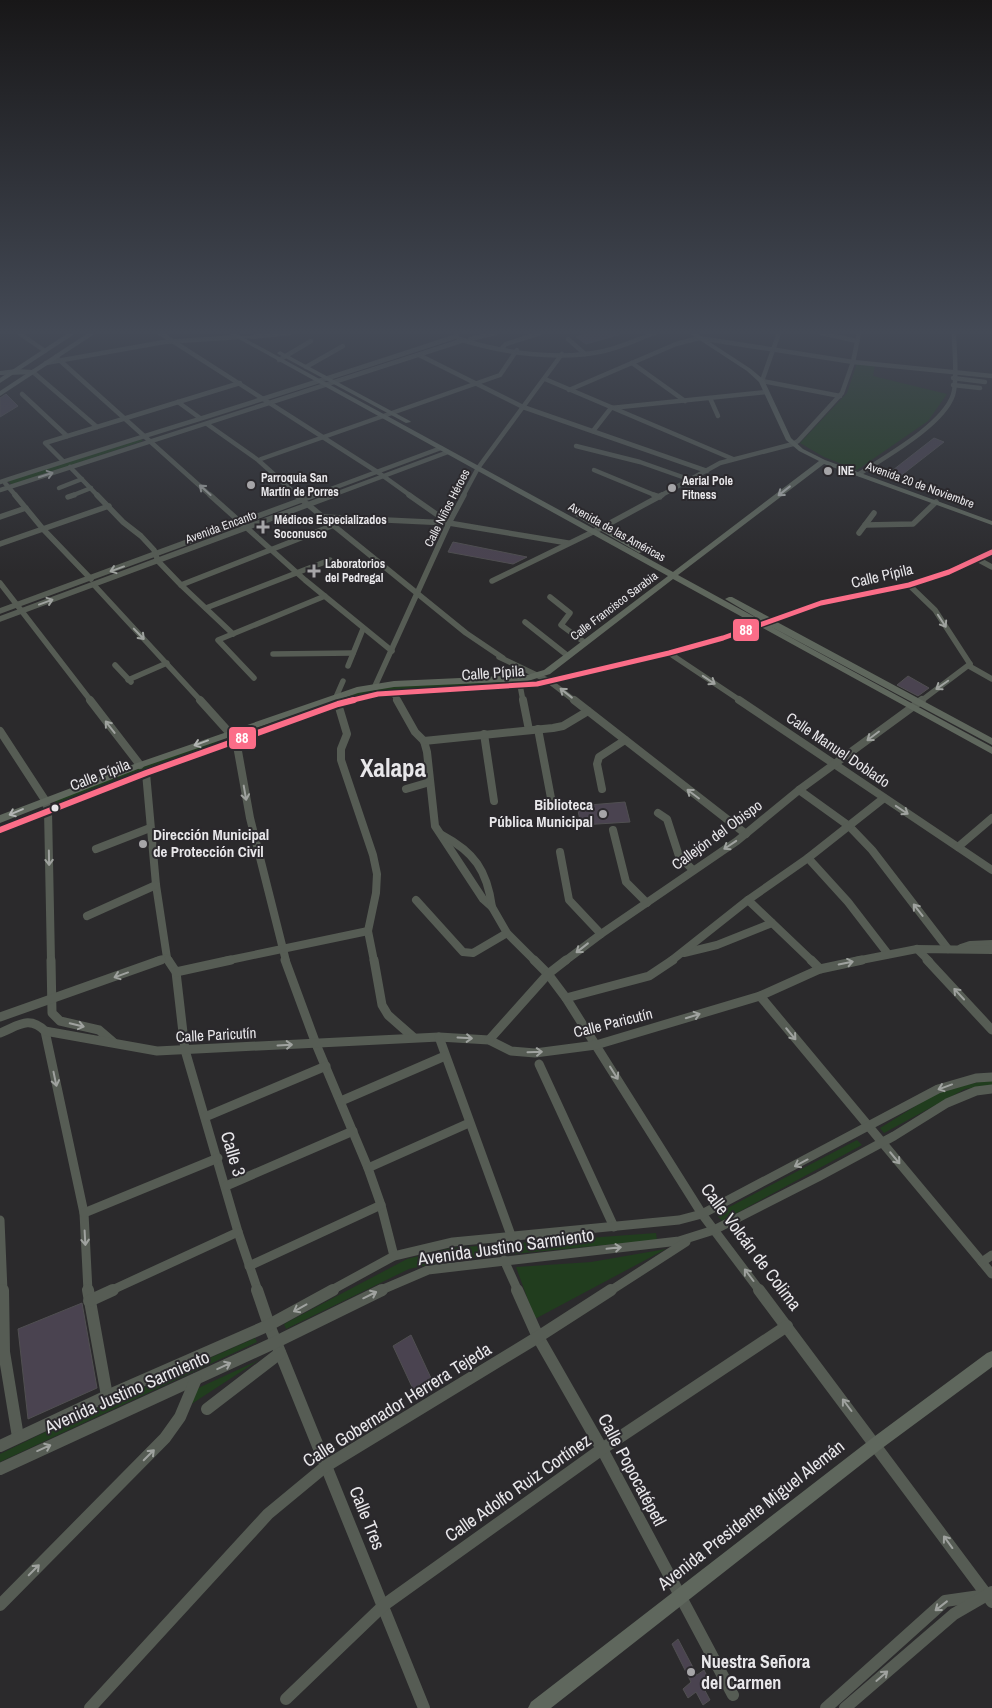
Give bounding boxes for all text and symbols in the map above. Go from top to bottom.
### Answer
street label: Avenida 20 de Noviembre [863,458,976,512]
place label: INE [838,463,855,479]
marker: INE [822,465,834,477]
street label: Calle Niños Héroes [421,466,474,550]
one-way arrow [38,469,54,479]
place label: Parroquia San Martín de Porres [261,470,339,500]
place label: Aerial Pole Fitness [682,473,733,503]
marker: Parroquia San Martín de Porres [245,479,257,491]
marker: Aerial Pole Fitness [666,482,678,494]
one-way arrow [199,484,211,496]
one-way arrow [777,486,791,496]
street label: Avenida de las Américas [565,498,668,565]
street label: Avenida Encanto [182,507,259,548]
place label: Médicos Especializados Soconusco [274,512,387,542]
marker: Médicos Especializados Soconusco [256,520,270,534]
place label: Laboratorios del Pedregal [325,556,386,586]
street label: Calle Pípila [849,558,915,593]
marker: Laboratorios del Pedregal [307,564,321,578]
one-way arrow [110,565,125,574]
street label: Calle Francisco Sarabia [567,568,661,644]
one-way arrow [37,597,53,606]
one-way arrow [937,613,947,627]
line badge: 88 [732,618,760,642]
text: 88 [740,621,752,639]
one-way arrow [133,628,145,640]
street label: Calle Pípila [461,660,525,685]
one-way arrow [702,675,716,685]
one-way arrow [935,680,949,690]
one-way arrow [560,688,573,699]
street label: Calle Manuel Doblado [782,707,894,792]
one-way arrow [105,721,116,734]
line badge: 88 [228,726,257,750]
text: 88 [236,729,248,747]
one-way arrow [866,731,880,741]
one-way arrow [194,739,210,748]
district label: Xalapa [360,751,427,785]
street label: Calle Pípila [67,753,133,796]
one-way arrow [241,784,251,800]
one-way arrow [686,789,700,799]
place label: Biblioteca Pública Municipal [489,794,593,832]
street label: Callejón del Obispo [667,794,766,875]
unlabelled marker [50,803,60,813]
one-way arrow [895,805,909,815]
marker: Biblioteca Pública Municipal [597,808,609,820]
one-way arrow [9,809,24,818]
place label: Dirección Municipal de Protección Civil [153,824,269,862]
marker: Dirección Municipal de Protección Civil [137,838,149,850]
one-way arrow [723,840,737,850]
one-way arrow [45,850,54,866]
one-way arrow [913,904,924,917]
one-way arrow [576,942,589,953]
one-way arrow [837,958,853,968]
one-way arrow [113,971,129,980]
one-way arrow [953,988,965,1001]
street label: Calle Paricutín [571,1003,655,1042]
one-way arrow [684,1011,700,1021]
one-way arrow [69,1021,85,1030]
street label: Calle Paricutín [175,1022,257,1047]
one-way arrow [785,1027,797,1040]
one-way arrow [456,1034,472,1043]
one-way arrow [277,1041,293,1050]
one-way arrow [526,1047,542,1057]
one-way arrow [609,1066,619,1080]
one-way arrow [51,1071,60,1087]
one-way arrow [937,1083,953,1092]
street label: Calle 3 [215,1128,252,1179]
one-way arrow [890,1152,901,1165]
one-way arrow [794,1158,809,1168]
street label: Calle Volcán de Colima [695,1178,808,1315]
street label: Avenida Justino Sarmiento [415,1222,596,1271]
one-way arrow [81,1230,90,1246]
one-way arrow [605,1243,621,1253]
one-way arrow [743,1269,754,1282]
one-way arrow [362,1290,377,1299]
one-way arrow [294,1303,308,1313]
street label: Calle Gobernador Herrera Tejeda [298,1336,496,1473]
street label: Avenida Justino Sarmiento [40,1344,213,1440]
one-way arrow [216,1360,231,1370]
one-way arrow [841,1399,852,1412]
street label: Calle Popocatépetl [592,1409,673,1530]
street label: Calle Adolfo Ruiz Cortínez [440,1428,596,1547]
street label: Avenida Presidente Miguel Alemán [651,1434,849,1596]
one-way arrow [36,1442,51,1452]
one-way arrow [143,1449,155,1461]
street label: Calle Tres [343,1482,392,1553]
one-way arrow [943,1535,953,1549]
one-way arrow [28,1564,40,1577]
one-way arrow [934,1600,947,1611]
place label: Nuestra Señora del Carmen [701,1649,811,1695]
marker: Nuestra Señora del Carmen [685,1666,697,1678]
one-way arrow [876,1670,889,1682]

